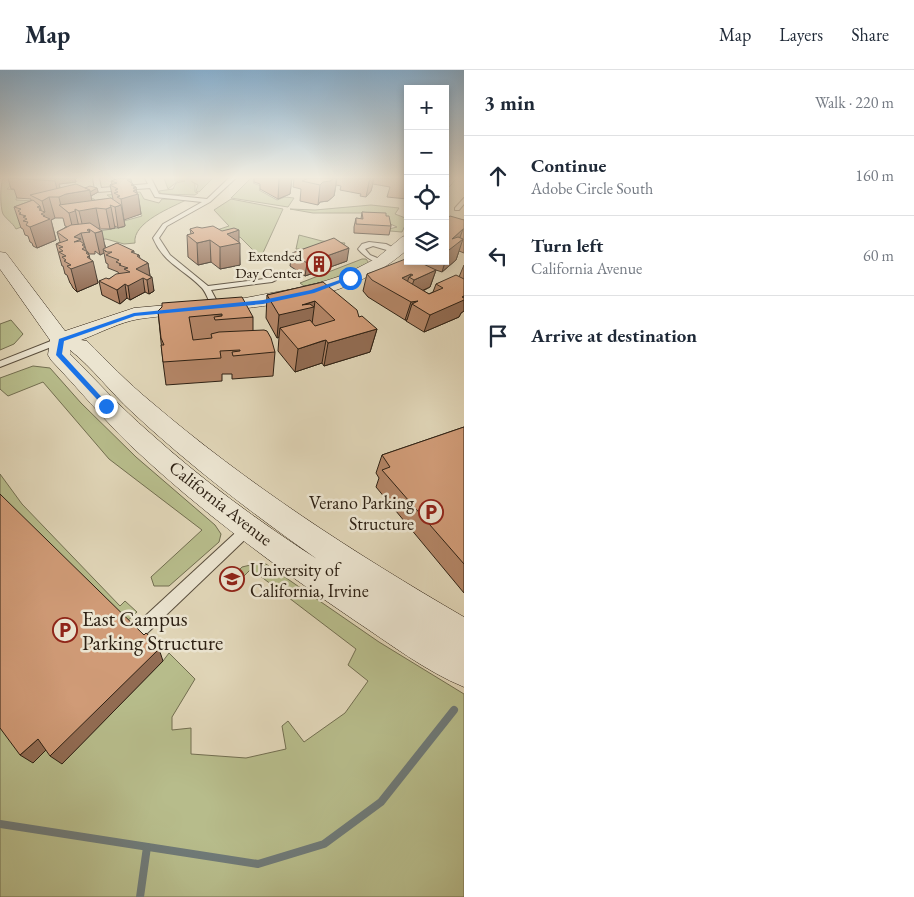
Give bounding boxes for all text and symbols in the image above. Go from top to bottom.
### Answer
text: Map [25,19,70,50]
text: Map [719,23,751,46]
text: Layers [779,23,823,46]
text: Share [851,23,889,46]
map controls [404,85,449,265]
button: + [404,85,449,130]
text: 3 min [484,89,535,116]
text: Walk · 220 m [815,92,894,113]
button: − [404,130,449,175]
text: Continue [531,153,606,178]
icon: ahead [484,162,512,190]
text: 160 m [855,165,894,186]
button: locate [404,175,449,220]
text: Adobe Circle South [531,178,653,199]
button: layers [404,220,449,265]
text: Turn left [531,233,603,258]
icon: left [484,242,512,270]
text: 60 m [863,245,894,266]
place label: Extended Day Center [235,246,302,282]
building icon: Extended Day Center [306,251,332,277]
text: California Avenue [531,258,642,279]
route start [339,267,362,290]
icon: arrive [484,322,512,350]
text: Arrive at destination [531,323,697,348]
route end [95,395,118,418]
street label: California Avenue [165,455,277,551]
place label: Verano Parking Structure [309,491,414,535]
parking icon: Verano Parking Structure [418,499,444,525]
place label: University of California, Irvine [250,558,369,602]
school or university icon: University of California, Irvine [219,566,245,592]
place label: East Campus Parking Structure [82,605,223,656]
parking icon: East Campus Parking Structure [52,617,78,643]

